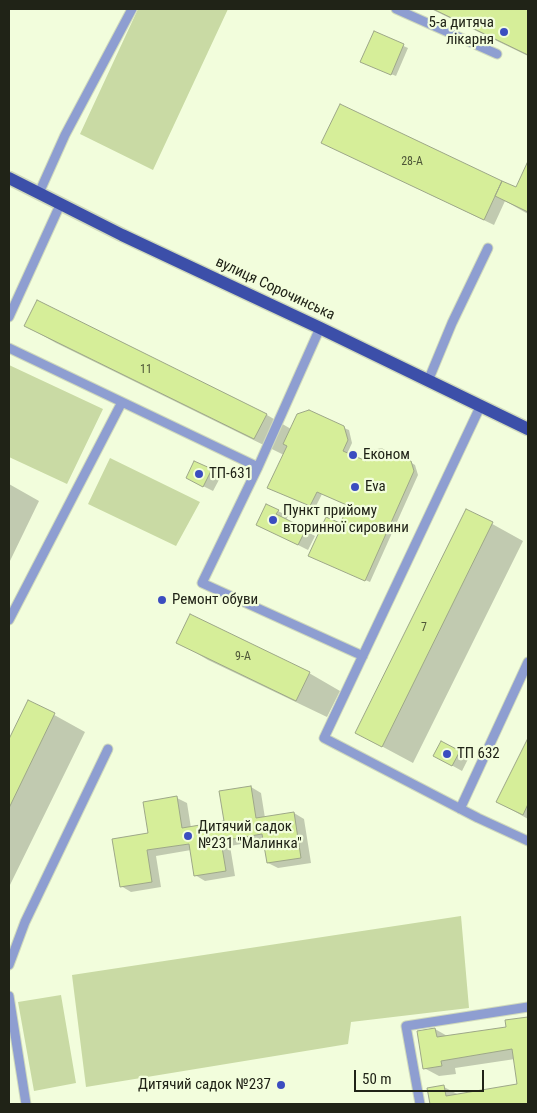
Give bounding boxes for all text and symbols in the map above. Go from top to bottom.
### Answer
place label: 5-а дитяча лікарня [429,14,494,49]
marker: 5-а дитяча лікарня [498,26,510,38]
house number: 28-А [401,155,423,169]
street label: вулиця Сорочинська [213,254,337,324]
house number: 11 [140,363,152,377]
place label: Економ [363,446,410,464]
marker: Економ [347,449,359,461]
place label: ТП-631 [209,465,252,483]
marker: ТП-631 [193,468,205,480]
place label: Eva [365,478,386,496]
marker: Eva [349,481,361,493]
place label: Пункт прийому вторинної сировини [283,502,409,537]
marker: Пункт прийому вторинної сировини [267,514,279,526]
place label: Ремонт обуви [172,591,258,609]
marker: Ремонт обуви [156,594,168,606]
house number: 7 [421,621,427,635]
house number: 9-А [235,650,251,664]
place label: ТП 632 [457,745,500,763]
marker: ТП 632 [441,748,453,760]
place label: Дитячий садок №231 "Малинка" [198,818,302,853]
marker: Дитячий садок №231 "Малинка" [182,830,194,842]
scale bar [357,1060,487,1092]
text: 50 m [362,1070,392,1088]
place label: Дитячий садок №237 [138,1076,271,1094]
marker: Дитячий садок №237 [275,1079,287,1091]

